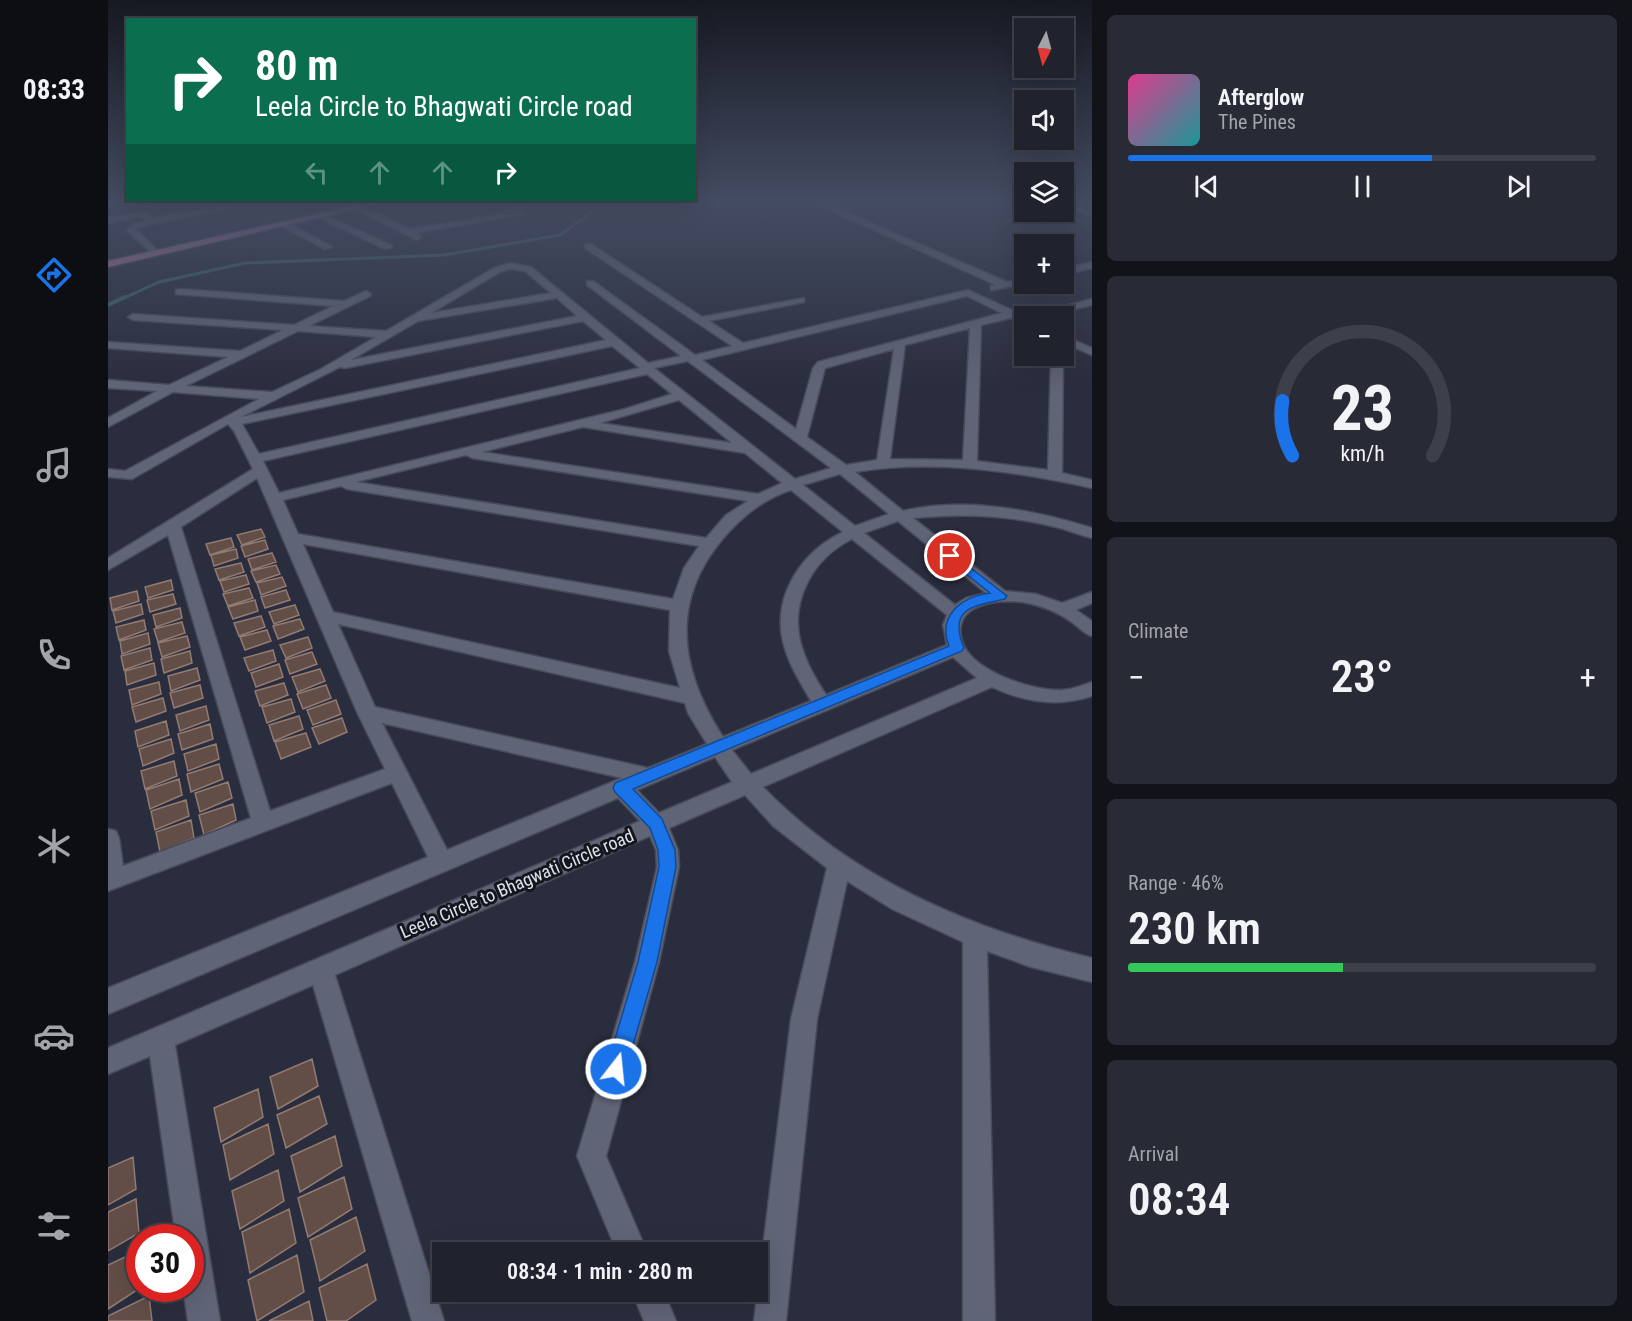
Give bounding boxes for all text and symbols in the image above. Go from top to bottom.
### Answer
north arrow [1014,18,1074,78]
map controls [1014,18,1074,366]
text: 80 m [255,41,338,90]
icon: right [156,42,234,120]
text: 08:33 [23,74,85,106]
text: Afterglow [1218,85,1304,110]
button: sound [1014,90,1074,150]
text: Leela Circle to Bhagwati Circle road [255,91,633,123]
text: The Pines [1218,110,1296,134]
icon: left [300,156,333,189]
icon: ahead [363,156,396,189]
icon: ahead [426,156,459,189]
icon: right [489,156,522,189]
button: layers [1014,162,1074,222]
icon: previous [1190,170,1223,203]
icon: pause [1346,170,1379,203]
icon: next [1502,170,1535,203]
button: + [1014,234,1074,294]
icon: directions [33,254,75,296]
button: − [1014,306,1074,366]
text: 23 [1330,372,1394,445]
text: km/h [1340,442,1384,467]
icon: music [33,444,75,486]
pin [924,530,975,581]
icon: arrive [933,539,966,572]
text: Climate [1128,619,1188,643]
icon: phone [33,634,75,676]
text: 23° [1331,650,1393,703]
text: − [1128,658,1145,697]
text: + [1580,658,1596,697]
icon: climate [33,825,75,867]
street label: Leela Circle to Bhagwati Circle road [397,825,637,942]
text: Range · 46% [1128,871,1224,895]
text: 230 km [1128,902,1261,955]
icon: car [33,1015,75,1057]
position arrow [584,1037,648,1101]
text: Arrival [1128,1142,1179,1166]
text: 08:34 [1128,1173,1230,1226]
icon: filters [33,1205,75,1247]
speed limit sign: 30 [126,1224,204,1302]
text: 08:34 · 1 min · 280 m [507,1259,693,1284]

